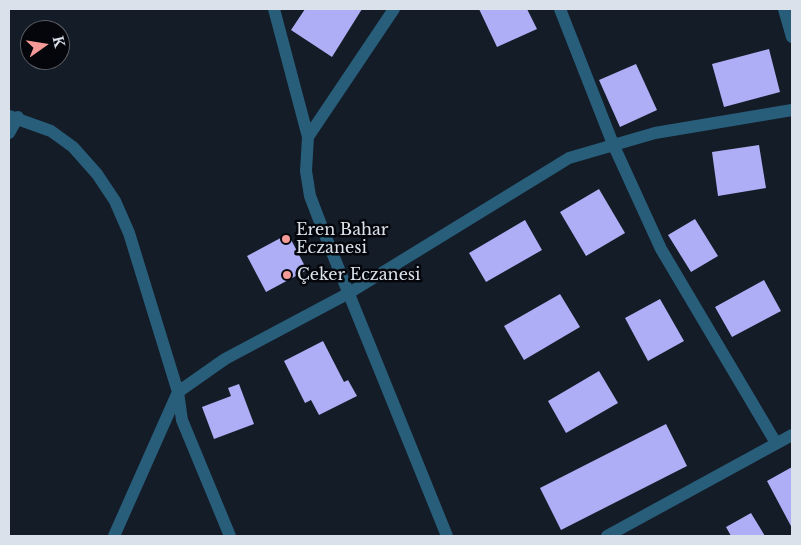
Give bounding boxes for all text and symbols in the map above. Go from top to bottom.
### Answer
north arrow [20,20,70,70]
text: K [49,34,69,49]
place label: Eren Bahar Eczanesi [296,220,388,258]
marker: Eren Bahar Eczanesi [280,233,292,245]
place label: Çeker Eczanesi [297,265,421,285]
marker: Çeker Eczanesi [281,269,293,281]

